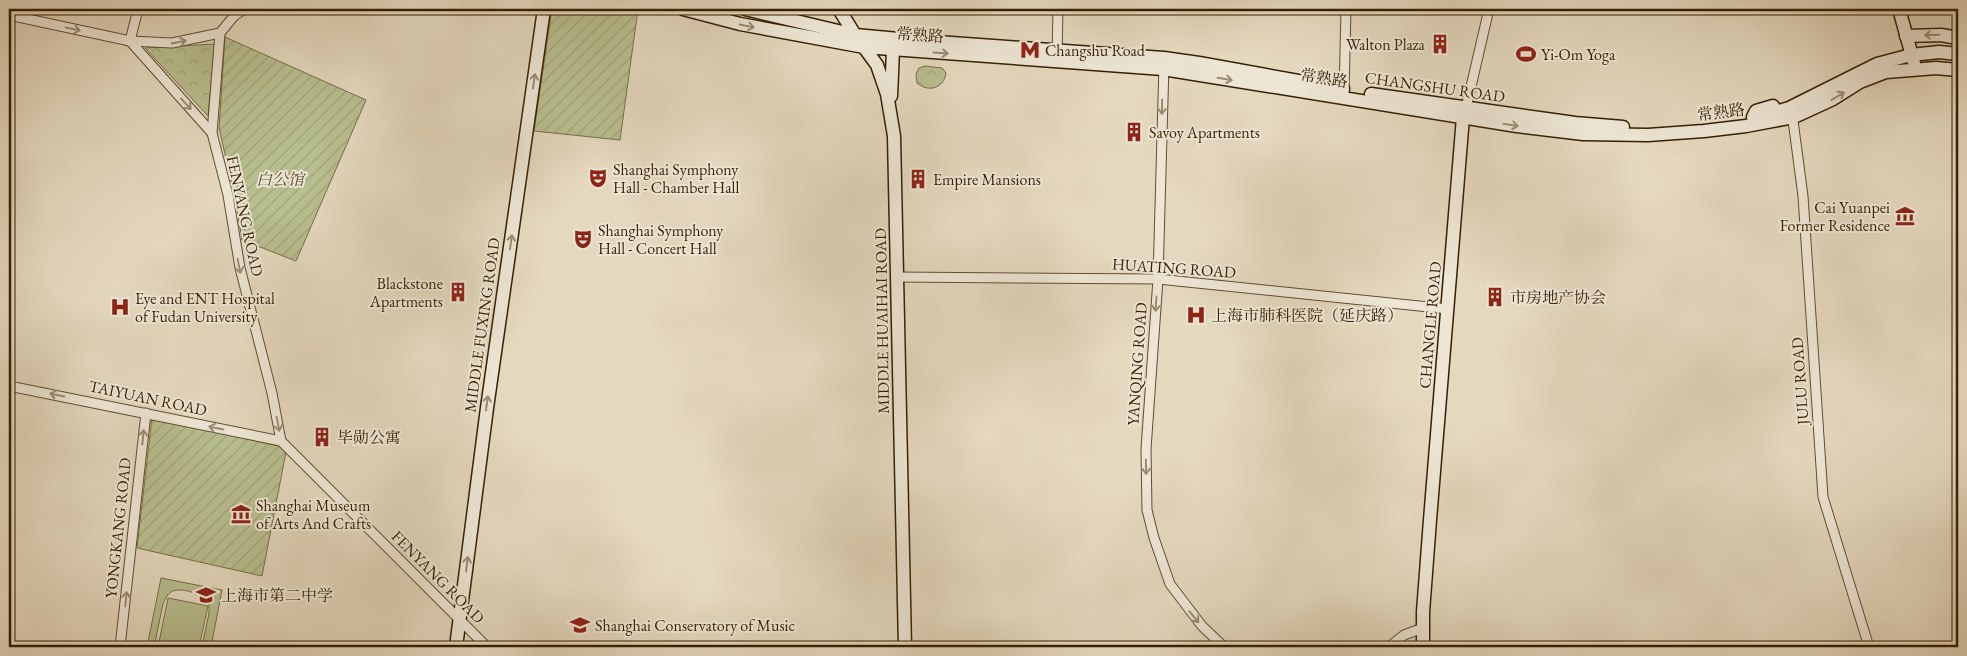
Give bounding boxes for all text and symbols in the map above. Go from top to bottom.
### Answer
one-way arrow [738,21,754,31]
street label: 常熟路 [895,23,945,47]
one-way arrow [65,25,81,34]
one-way arrow [1924,30,1940,40]
building icon: Walton Plaza [1429,33,1451,55]
place label: Walton Plaza [1346,34,1426,55]
one-way arrow [170,36,186,46]
metro station icon: Changshu Road [1019,39,1041,61]
place label: Changshu Road [1045,40,1146,61]
sports icon: Yi-Om Yoga [1515,43,1537,65]
place label: Yi-Om Yoga [1541,44,1616,65]
one-way arrow [933,48,949,58]
street label: 常熟路 [1299,64,1349,92]
street label: CHANGSHU ROAD [1364,67,1506,107]
one-way arrow [529,74,539,90]
one-way arrow [1217,74,1233,84]
one-way arrow [1830,91,1844,101]
one-way arrow [180,97,192,110]
one-way arrow [1157,99,1166,115]
street label: 常熟路 [1696,99,1746,125]
one-way arrow [1503,120,1519,130]
building icon: Savoy Apartments [1123,121,1145,143]
place label: Savoy Apartments [1149,122,1260,143]
street label: FENYANG ROAD [222,154,268,278]
place label: Shanghai Symphony Hall - Chamber Hall [613,159,739,198]
theatre icon: Shanghai Symphony Hall - Chamber Hall [587,167,609,189]
building icon: Empire Mansions [907,168,929,190]
park label: 白公馆 [256,169,307,190]
place label: Empire Mansions [933,169,1041,190]
place label: Cai Yuanpei Former Residence [1780,197,1890,236]
museum icon: Cai Yuanpei Former Residence [1894,205,1916,227]
place label: Shanghai Symphony Hall - Concert Hall [598,220,724,259]
theatre icon: Shanghai Symphony Hall - Concert Hall [572,228,594,250]
street label: MIDDLE HUAIHAI ROAD [870,228,894,414]
one-way arrow [506,235,516,251]
street label: MIDDLE FUXING ROAD [459,236,505,414]
street label: HUATING ROAD [1111,253,1237,283]
one-way arrow [235,257,245,273]
street label: CHANGLE ROAD [1414,261,1446,389]
place label: Blackstone Apartments [369,273,443,312]
building icon: Blackstone Apartments [447,281,469,303]
building icon: 市房地产协会 [1484,286,1506,308]
place label: 市房地产协会 [1510,287,1606,308]
place label: Eye and ENT Hospital of Fudan University [135,288,275,327]
hospital icon: Eye and ENT Hospital of Fudan University [109,296,131,318]
one-way arrow [1152,296,1161,312]
street label: YANQING ROAD [1122,302,1152,426]
hospital icon: 上海市肺科医院（延庆路） [1185,304,1207,326]
place label: 上海市肺科医院（延庆路） [1211,305,1403,326]
street label: JULU ROAD [1786,336,1814,428]
street label: TAIYUAN ROAD [87,375,209,421]
one-way arrow [50,390,66,399]
one-way arrow [483,395,493,411]
one-way arrow [273,415,283,431]
one-way arrow [209,423,225,432]
building icon: 毕勋公寓 [311,426,333,448]
place label: 毕勋公寓 [337,427,401,448]
one-way arrow [138,430,148,446]
street label: YONGKANG ROAD [100,457,136,599]
one-way arrow [1141,458,1151,474]
place label: Shanghai Museum of Arts And Crafts [256,495,371,534]
museum icon: Shanghai Museum of Arts And Crafts [230,503,252,525]
street label: FENYANG ROAD [387,526,489,628]
one-way arrow [462,557,472,573]
school or university icon: 上海市第二中学 [195,584,217,606]
place label: 上海市第二中学 [221,585,333,606]
one-way arrow [121,591,131,607]
one-way arrow [1189,611,1200,624]
school or university icon: Shanghai Conservatory of Music [569,614,591,636]
place label: Shanghai Conservatory of Music [595,615,795,636]

